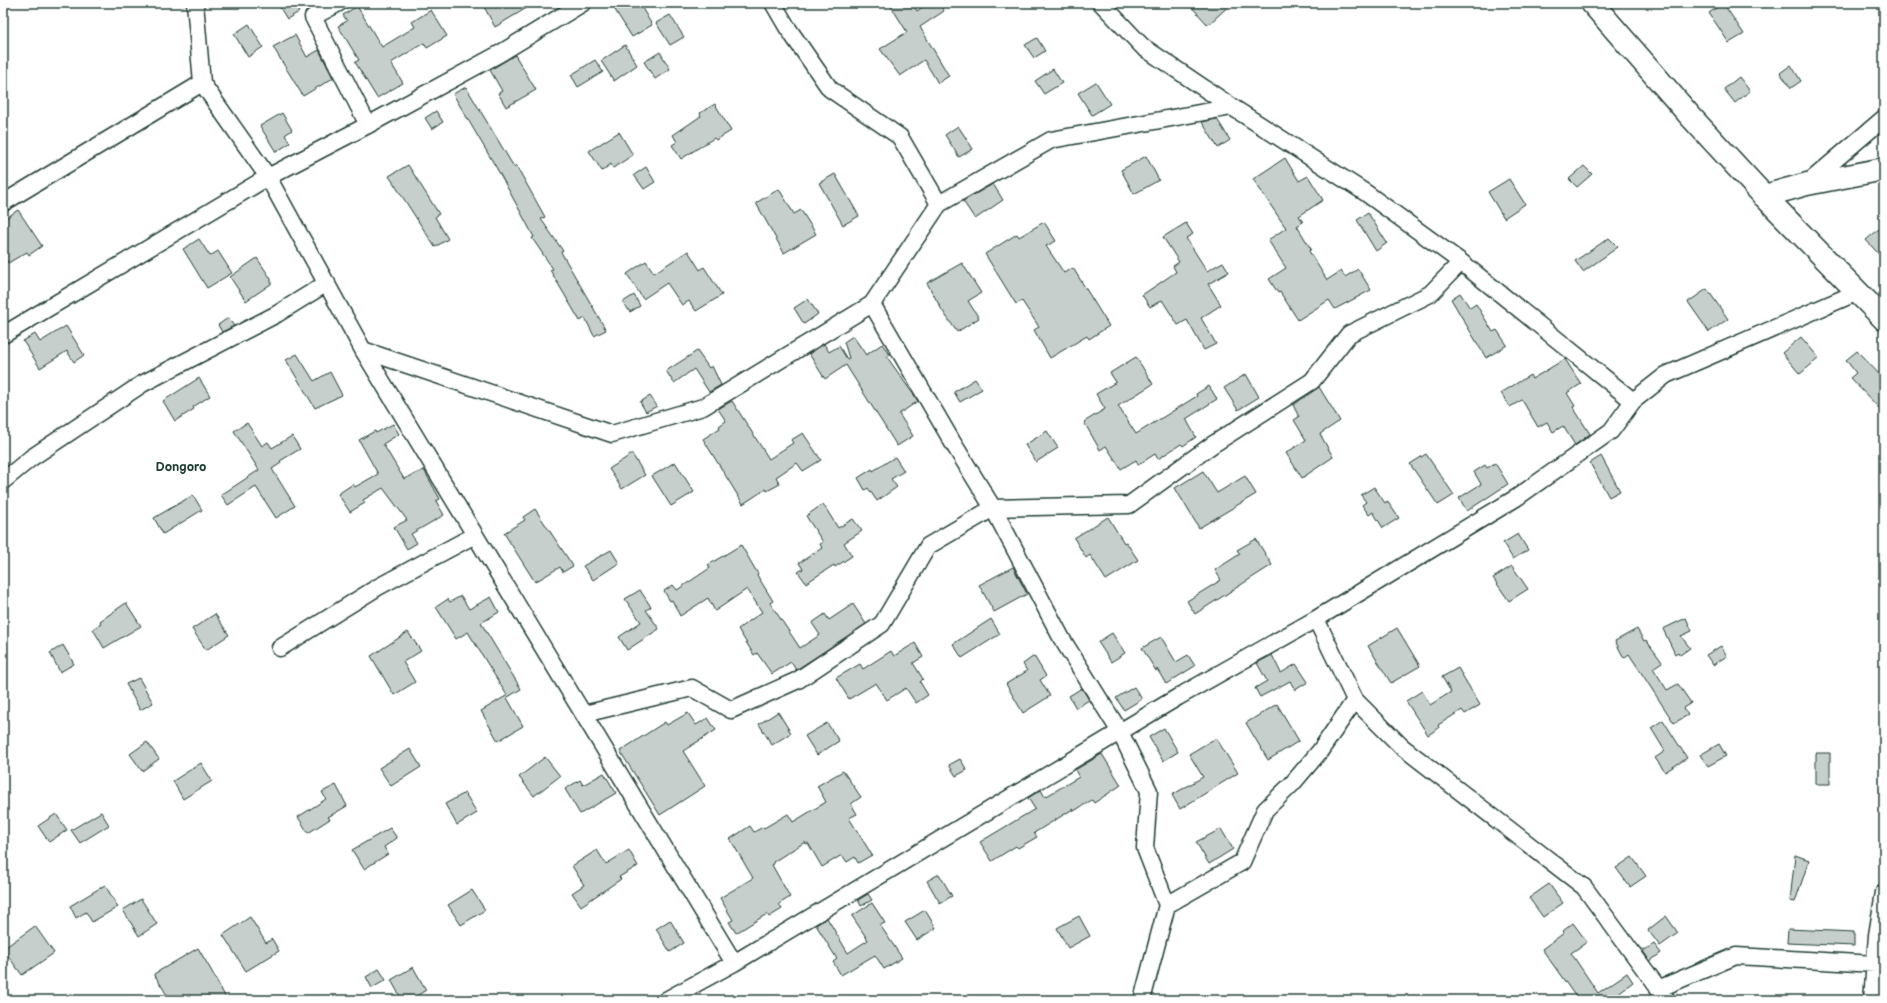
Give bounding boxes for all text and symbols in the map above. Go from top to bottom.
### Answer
district label: Dongoro [156,459,206,475]

